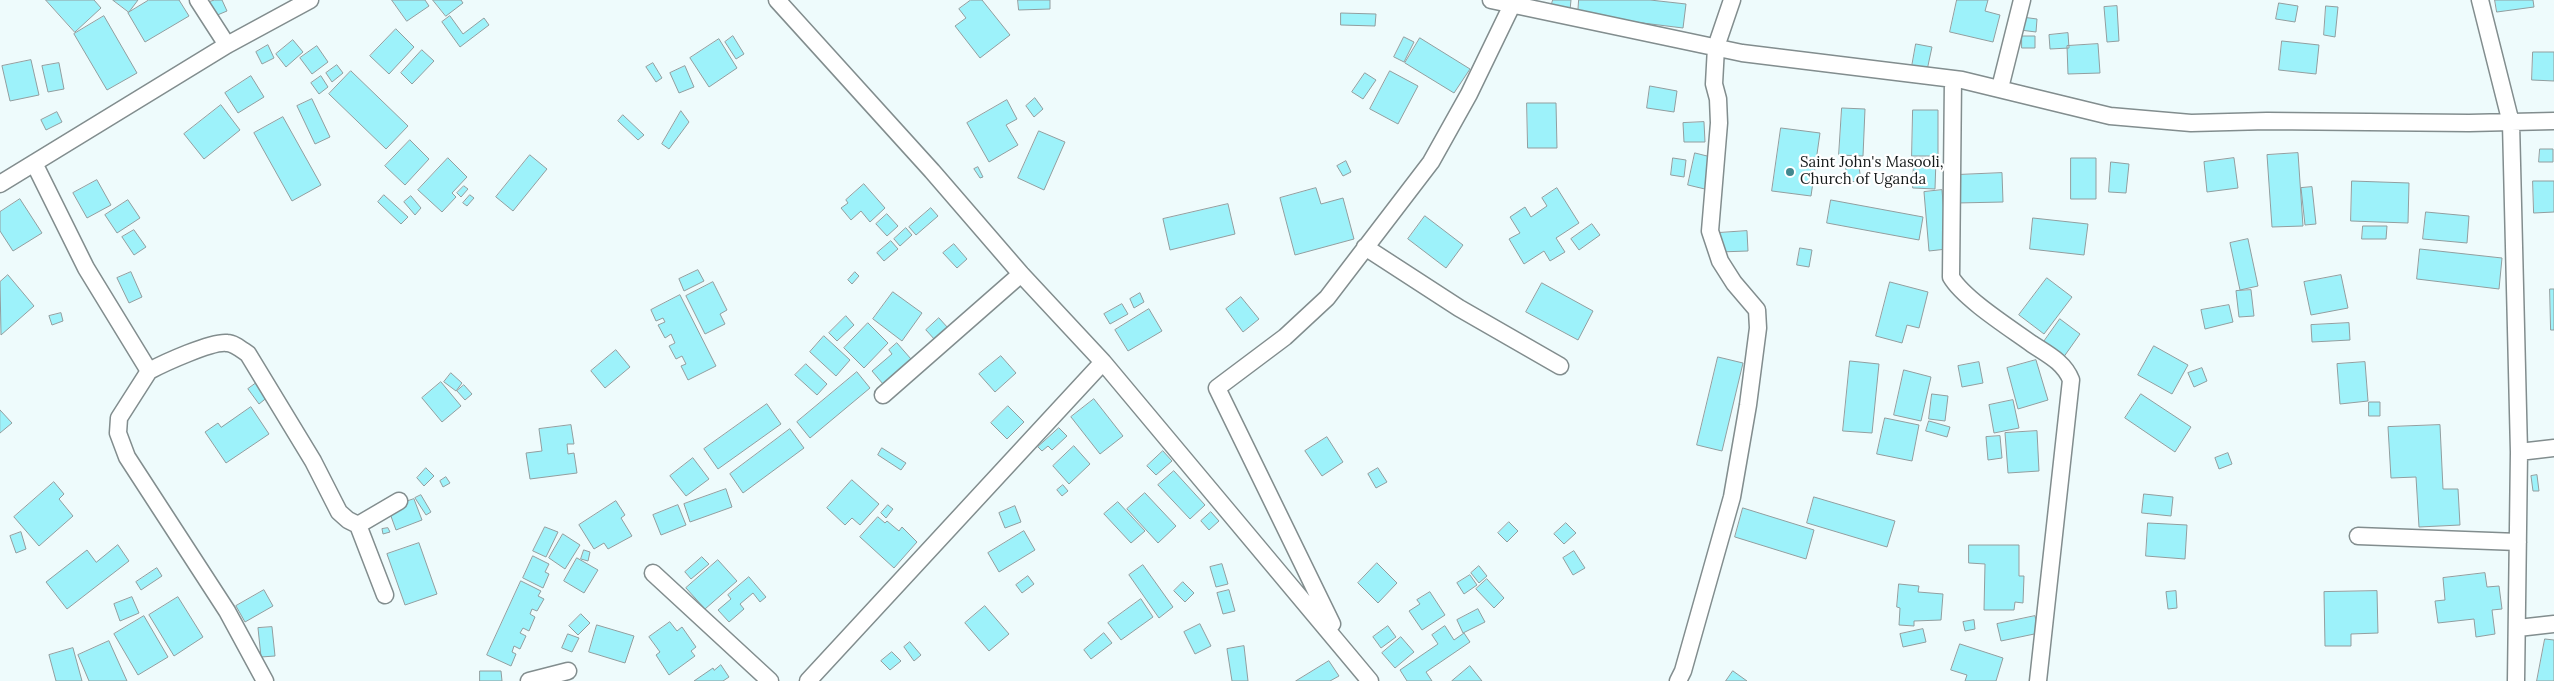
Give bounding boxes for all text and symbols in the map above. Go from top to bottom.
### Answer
place label: Saint John's Masooli, Church of Uganda [1800,154,1943,189]
marker: Saint John's Masooli, Church of Uganda [1784,166,1796,178]

